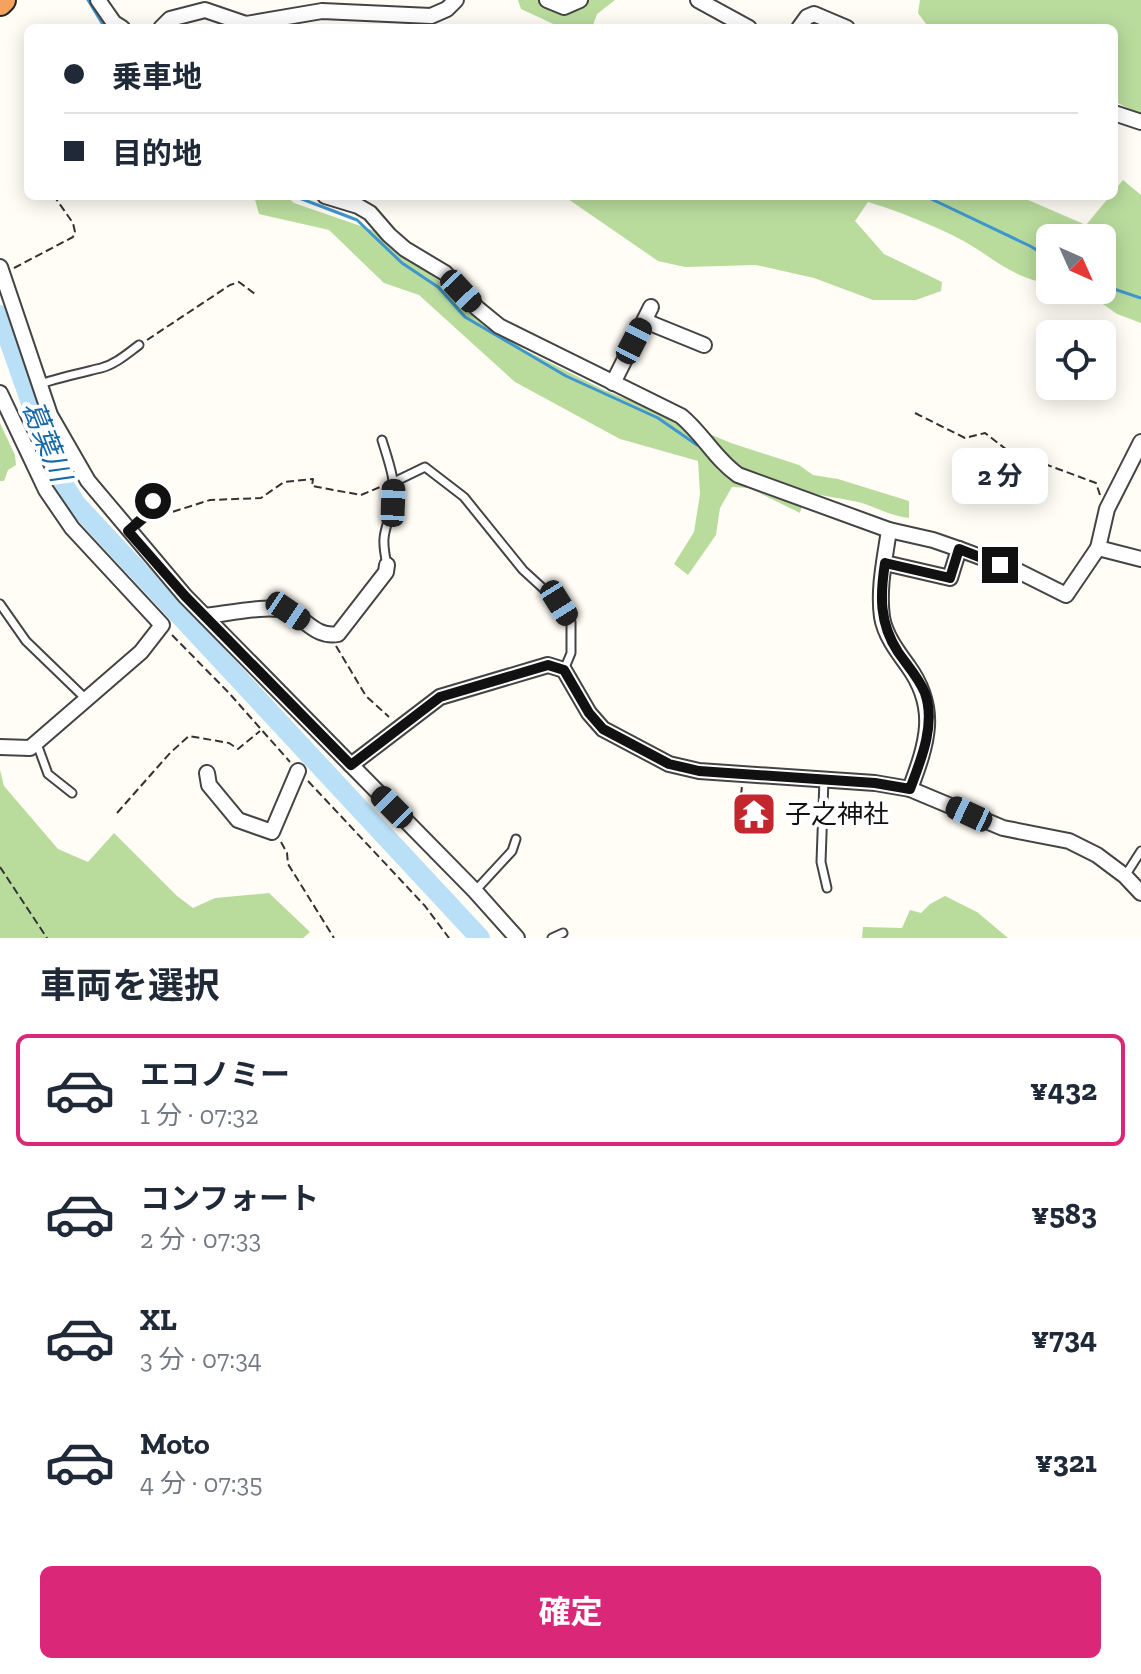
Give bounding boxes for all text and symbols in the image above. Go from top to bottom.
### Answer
text: 乗車地 [112,59,202,95]
text: 目的地 [112,136,202,172]
north arrow [1036,224,1116,304]
map controls [1036,224,1116,400]
car [436,265,486,317]
car [612,314,656,368]
button: locate [1036,320,1116,400]
water label: 葛葉川 [16,396,79,489]
callout: 2 分 [952,449,1048,505]
text: 2 分 [978,460,1022,492]
car [380,479,406,527]
route start [135,483,171,519]
route end [982,547,1018,583]
car [536,576,582,630]
car [261,588,315,634]
car [367,782,417,832]
temple icon: 子之神社 [730,790,778,838]
car [942,793,996,835]
place label: 子之神社 [785,798,889,830]
text: 車両を選択 [40,964,220,1007]
icon: car [44,1054,116,1126]
text: エコノミー [140,1057,290,1093]
text: ¥432 [1030,1072,1097,1108]
text: 1 分 · 07:32 [140,1099,259,1131]
icon: car [44,1178,116,1250]
text: コンフォート [140,1181,319,1217]
text: ¥583 [1031,1196,1097,1232]
text: 2 分 · 07:33 [140,1223,261,1255]
icon: car [44,1302,116,1374]
text: XL [140,1302,177,1338]
text: ¥734 [1031,1320,1097,1356]
text: 3 分 · 07:34 [140,1343,262,1375]
icon: car [44,1426,116,1498]
text: Moto [140,1426,210,1462]
text: ¥321 [1035,1444,1097,1480]
text: 4 分 · 07:35 [140,1467,263,1499]
button: 確定 [40,1566,1101,1658]

